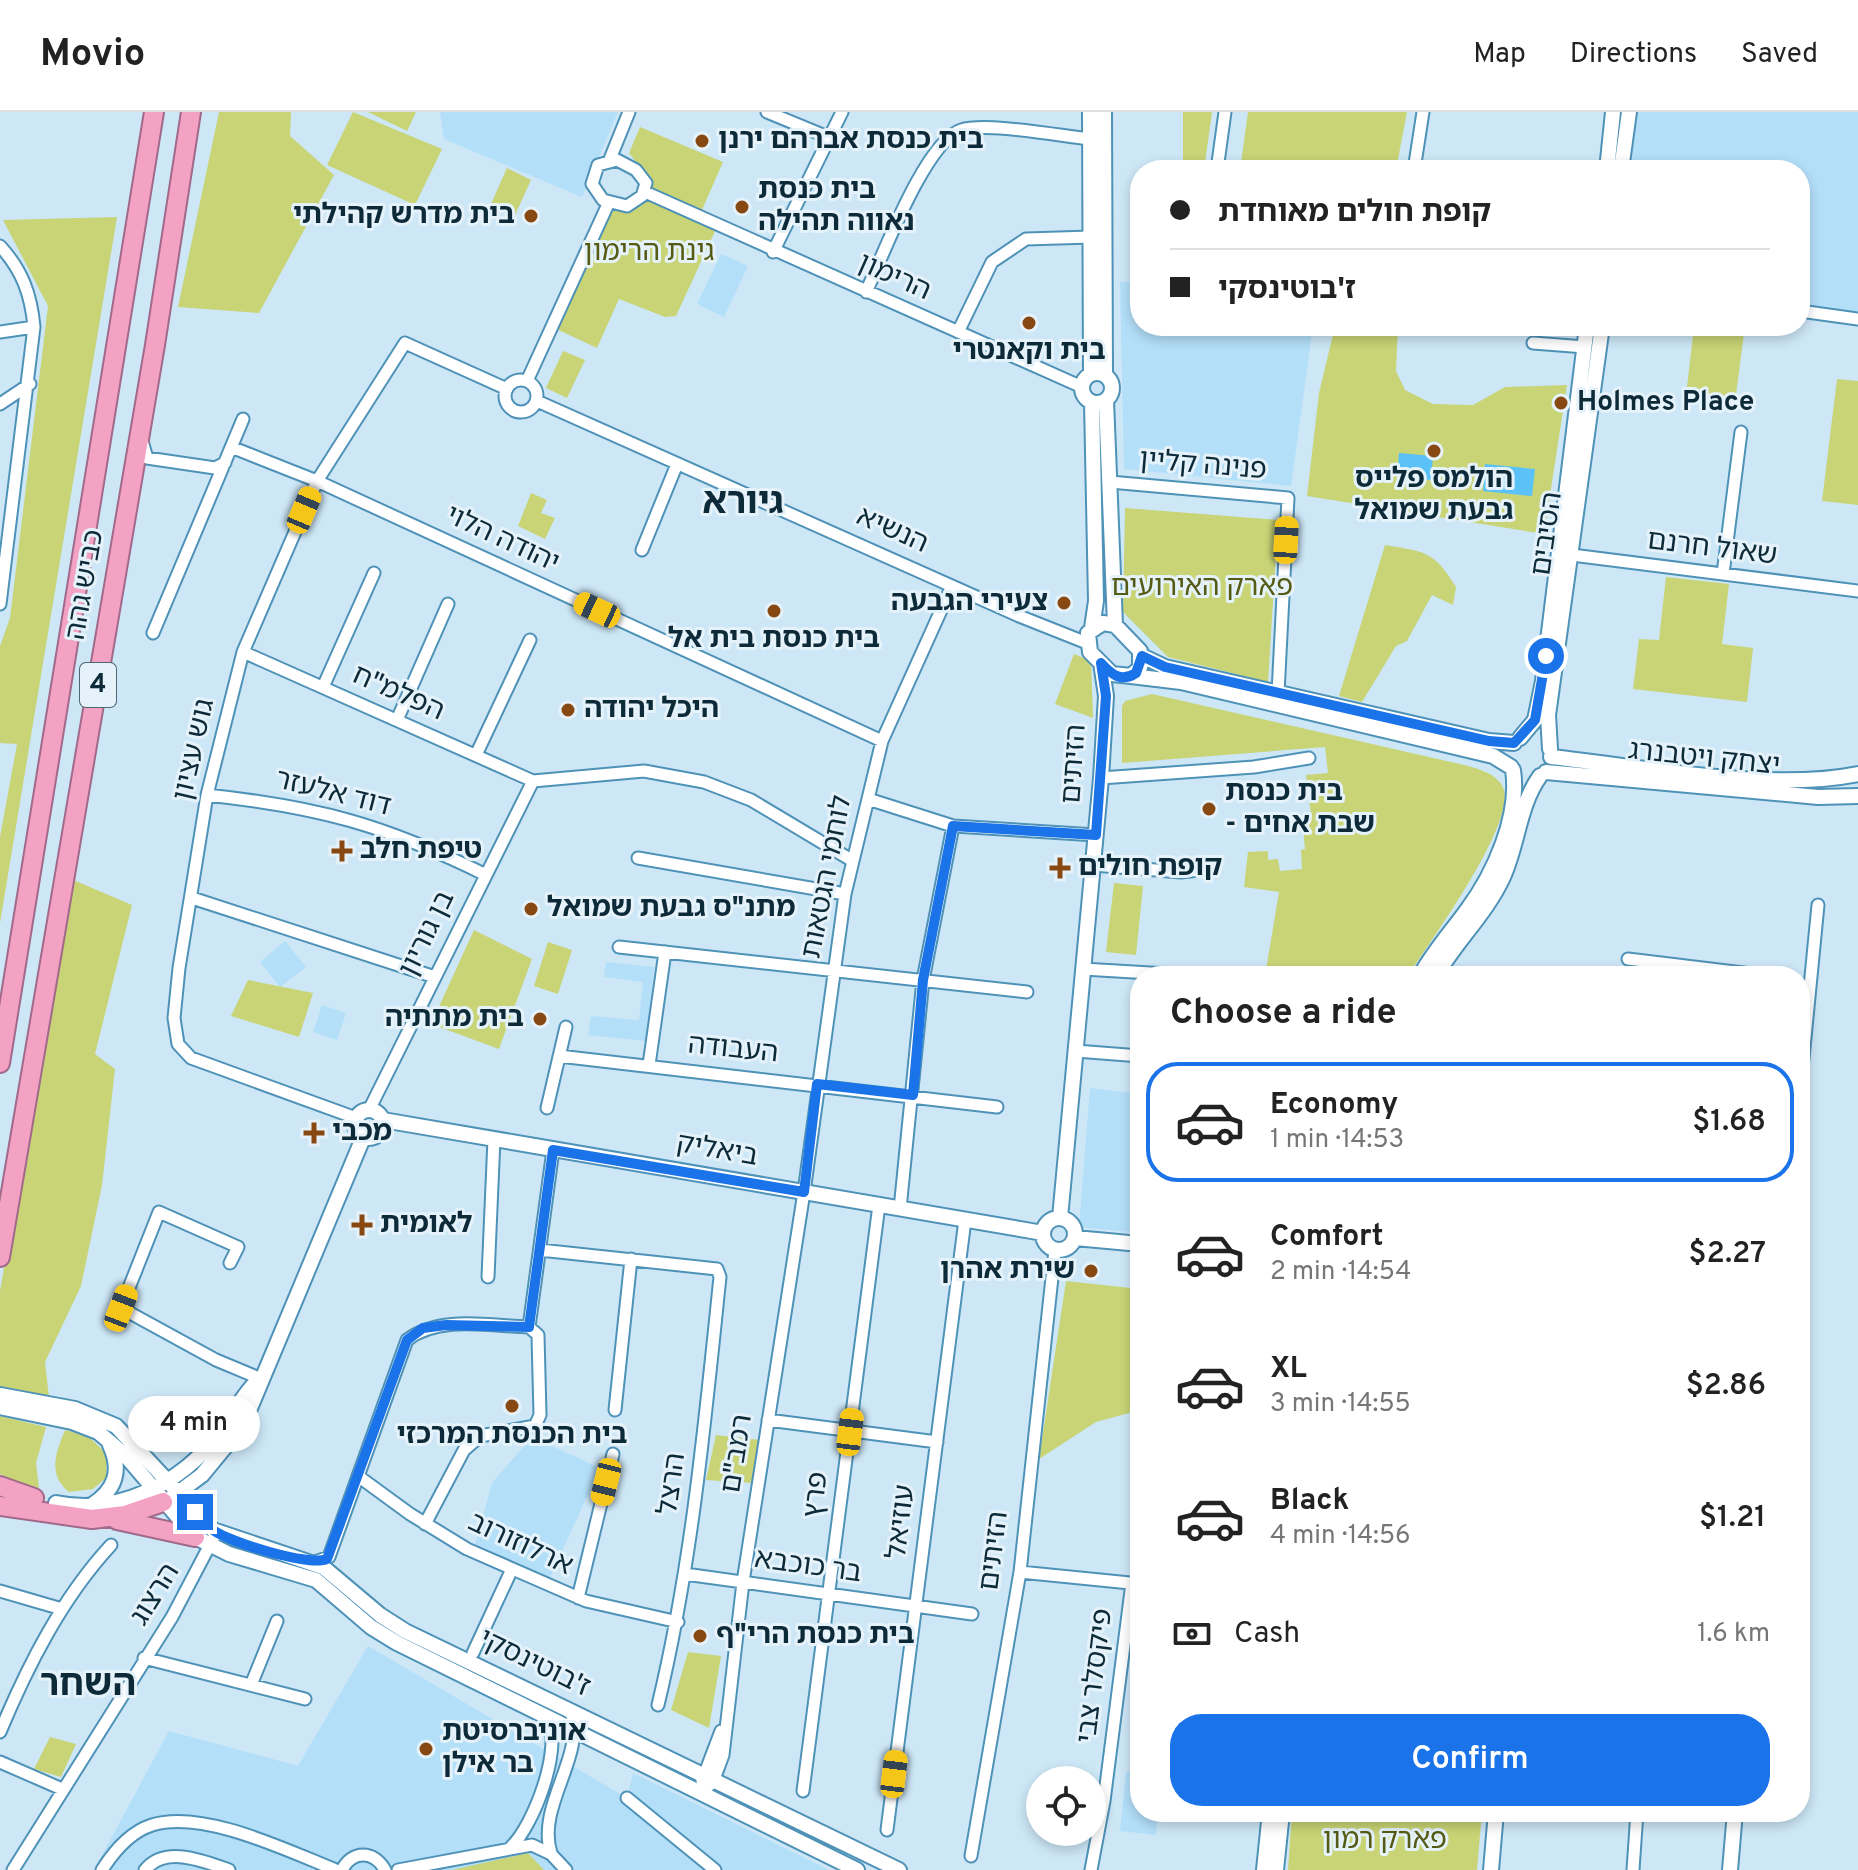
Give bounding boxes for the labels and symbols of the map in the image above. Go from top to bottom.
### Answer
place label: בית כנסת אברהם ירנן [718,123,984,159]
marker: בית כנסת אברהם ירנן [693,132,711,150]
place label: בית כנסת נאווה תהילה [758,173,915,241]
place label: בית מדרש קהילתי [293,198,515,234]
marker: בית כנסת נאווה תהילה [733,198,751,216]
marker: בית מדרש קהילתי [522,207,540,225]
park label: גינת הרימון [584,235,714,271]
street label: הרימון [852,246,936,310]
marker: בית וקאנטרי [1020,314,1038,332]
place label: בית וקאנטרי [952,334,1106,370]
place label: Holmes Place [1577,385,1754,421]
marker: Holmes Place [1552,394,1570,412]
street label: פנינה קליין [1138,442,1268,490]
marker: הולמס פלייס גבעת שמואל [1425,442,1443,460]
place label: הולמס פלייס גבעת שמואל [1355,462,1513,530]
district label: גיורא [702,481,784,527]
car [284,483,324,537]
street label: הסיבים [1524,490,1572,578]
street label: יהודה הלוי [439,498,565,582]
street label: הנשיא [851,499,933,563]
car [1273,515,1299,565]
street label: שאול חרנם [1645,523,1779,575]
street label: כביש גהה [59,527,113,643]
park label: פארק האירועים [1111,570,1293,606]
place label: צעירי הגבעה [891,585,1048,621]
car [570,589,624,631]
marker: צעירי הגבעה [1055,594,1073,612]
marker: בית כנסת בית אל [765,602,783,620]
place label: בית כנסת בית אל [668,622,880,658]
route start [1528,638,1564,674]
street label: הפלמ"ח [346,658,450,730]
road number: 4 [80,663,116,707]
place label: היכל יהודה [584,692,719,728]
street label: גוש עציון [166,696,224,804]
marker: היכל יהודה [559,701,577,719]
street label: הזיתים [1054,723,1096,805]
street label: יצחק ויטבנרג [1626,733,1782,785]
street label: דוד אלעזר [271,762,395,826]
place label: בית כנסת - שבת אחים [1225,775,1375,843]
street label: לוחמי הגטאות [795,792,861,962]
marker: בית כנסת - שבת אחים [1200,800,1218,818]
place label: טיפת חלב [360,833,482,869]
marker: טיפת חלב [331,840,353,862]
place label: קופת חולים [1078,850,1222,886]
marker: קופת חולים [1049,857,1071,879]
street label: בן גוריון [392,885,464,983]
place label: מתנ"ס גבעת שמואל [547,891,795,927]
marker: מתנ"ס גבעת שמואל [522,900,540,918]
place label: בית מתתיה [385,1001,524,1037]
marker: בית מתתיה [531,1010,549,1028]
street label: העבודה [686,1027,780,1073]
place label: מכבי [332,1115,392,1151]
marker: מכבי [303,1122,325,1144]
street label: ביאליק [673,1126,761,1176]
place label: לאומית [380,1207,473,1243]
marker: לאומית [351,1214,373,1236]
place label: שירת אהרן [940,1253,1075,1289]
marker: שירת אהרן [1082,1262,1100,1280]
car [101,1281,141,1335]
callout: 4 min [129,1396,261,1452]
marker: בית הכנסת המרכזי [503,1397,521,1415]
car [835,1407,865,1457]
street label: רמב"ם [714,1412,762,1496]
place label: בית הכנסת המרכזי [397,1418,627,1454]
street label: הרצל [651,1451,695,1517]
car [589,1456,623,1508]
street label: פרץ [796,1470,838,1520]
street label: עוזיאל [880,1483,924,1561]
route end [177,1494,213,1530]
street label: ארלוזורוב [462,1505,578,1585]
street label: הזיתים [972,1509,1018,1593]
street label: בר כוכבא [752,1542,864,1592]
street label: הרצוג [123,1557,189,1633]
street label: פיקסלר צבי [1070,1607,1122,1745]
place label: בית כנסת הרי"ף [716,1618,915,1654]
street label: ז'בוטינסקי [472,1622,596,1706]
marker: בית כנסת הרי"ף [691,1627,709,1645]
district label: השחר [40,1663,136,1709]
place label: אוניברסיטת בר אילן [442,1715,586,1783]
marker: אוניברסיטת בר אילן [417,1740,435,1758]
car [879,1749,909,1799]
park label: פארק רמון [1323,1823,1447,1859]

